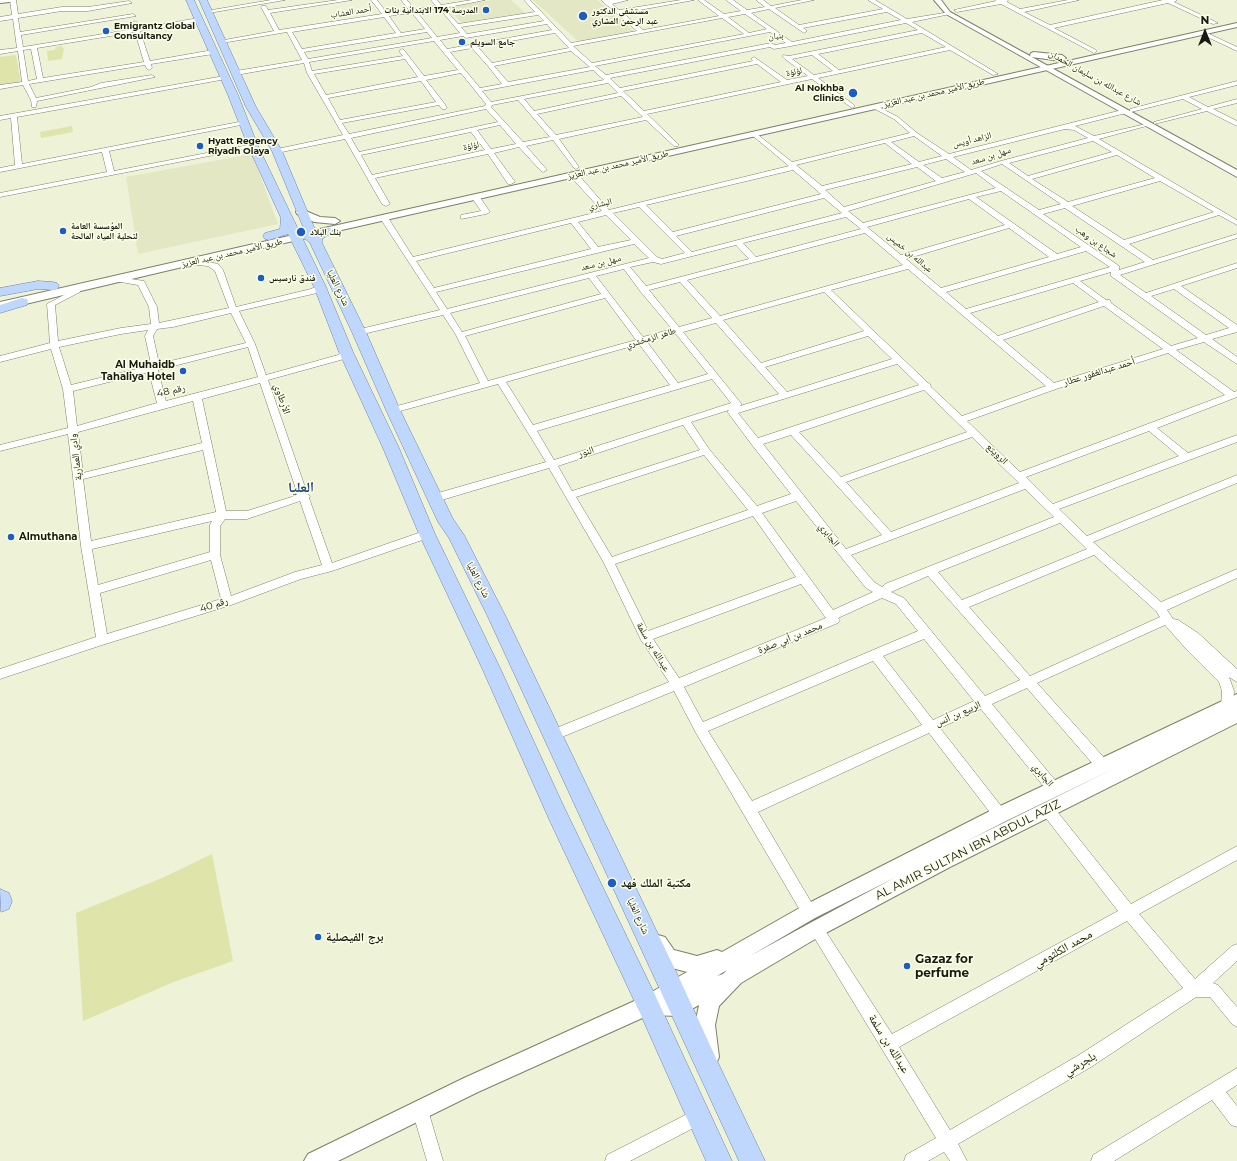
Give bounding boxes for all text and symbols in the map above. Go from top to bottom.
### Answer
street label: أحمد العشاب [330,3,372,21]
place label: المدرسة 174 الابتدائية بنات [384,5,478,15]
marker: المدرسة 174 الابتدائية بنات [481,5,491,15]
place label: مستشفى الدكتور عبد الرحمن المشاري [592,6,658,27]
marker: مستشفى الدكتور عبد الرحمن المشاري [577,10,589,22]
north arrow [1185,12,1225,52]
text: N [1201,13,1209,27]
place label: Emigrantz Global Consultancy [114,21,195,42]
marker: Emigrantz Global Consultancy [101,26,111,36]
street label: بنبان [768,30,784,42]
marker: جامع السويلم [457,37,467,47]
place label: جامع السويلم [470,37,515,47]
street label: شارع عبدالله بن سليمان الحمدان [1047,48,1143,108]
street label: لؤلؤة [785,65,803,79]
street label: طريق الأمير محمد بن عبد العزيز [882,76,986,110]
place label: Al Nokhba Clinics [795,83,844,104]
marker: Al Nokhba Clinics [847,87,859,99]
street label: الزاهد أويس [951,130,993,150]
place label: Hyatt Regency Riyadh Olaya [208,136,278,157]
street label: لؤلؤة [462,139,480,153]
marker: Hyatt Regency Riyadh Olaya [195,141,205,151]
street label: سهل بن سعد [970,145,1012,167]
street label: طريق الأمير محمد بن عبد العزيز [566,148,670,182]
street label: البشاري [587,196,613,212]
place label: المؤسسة العامة لتحلية المياه المالحة [71,221,138,242]
street label: شجاع بن وهب [1073,224,1119,260]
marker: المؤسسة العامة لتحلية المياه المالحة [58,226,68,236]
marker: بنك البلاد [295,226,307,238]
place label: بنك البلاد [310,227,341,237]
street label: عبدالله بن خميس [885,231,935,275]
street label: طريق الأمير محمد بن عبد العزيز [180,236,284,270]
street label: سهل بن سعد [580,253,622,273]
street label: شارع العليا [324,268,352,308]
marker: فندق نارسيس [256,273,266,283]
place label: فندق نارسيس [269,273,316,283]
street label: طاهر الزمخشري [625,325,677,351]
street label: أحمد عبدالغفور عطار [1062,355,1136,389]
place label: Al Muhaidb Tahaliya Hotel [101,359,175,382]
marker: Al Muhaidb Tahaliya Hotel [178,366,188,376]
street label: رقم 48 [155,382,187,400]
street label: الأرطاوي [271,382,293,416]
street label: وادي العمارية [67,433,85,481]
street label: الرويتع [984,441,1010,467]
street label: النور [577,444,595,460]
district label: العليا [288,480,314,496]
street label: الجابري [816,521,842,549]
place label: Almuthana [19,531,78,543]
marker: Almuthana [6,532,16,542]
street label: شارع العليا [464,560,492,600]
street label: رقم 40 [198,595,230,615]
street label: عبدالله بن سلمة [634,620,672,674]
street label: محمد بن أبي صفرة [756,620,824,656]
street label: الربيع بن أنس [933,699,983,729]
street label: الجابري [1030,761,1056,789]
street label: AL AMIR SULTAN IBN ABDUL AZIZ [873,797,1063,903]
place label: مكتبة الملك فهد [621,876,691,890]
marker: مكتبة الملك فهد [606,877,618,889]
street label: شارع العليا [624,896,652,936]
street label: محمد الكلثومي [1031,927,1095,971]
place label: برج الفيصلية [326,930,384,944]
marker: برج الفيصلية [313,932,323,942]
place label: Gazaz for perfume [915,952,973,980]
marker: Gazaz for perfume [902,961,912,971]
street label: عبدالله بن سلمة [865,1012,913,1076]
street label: بلجرشي [1061,1049,1099,1079]

